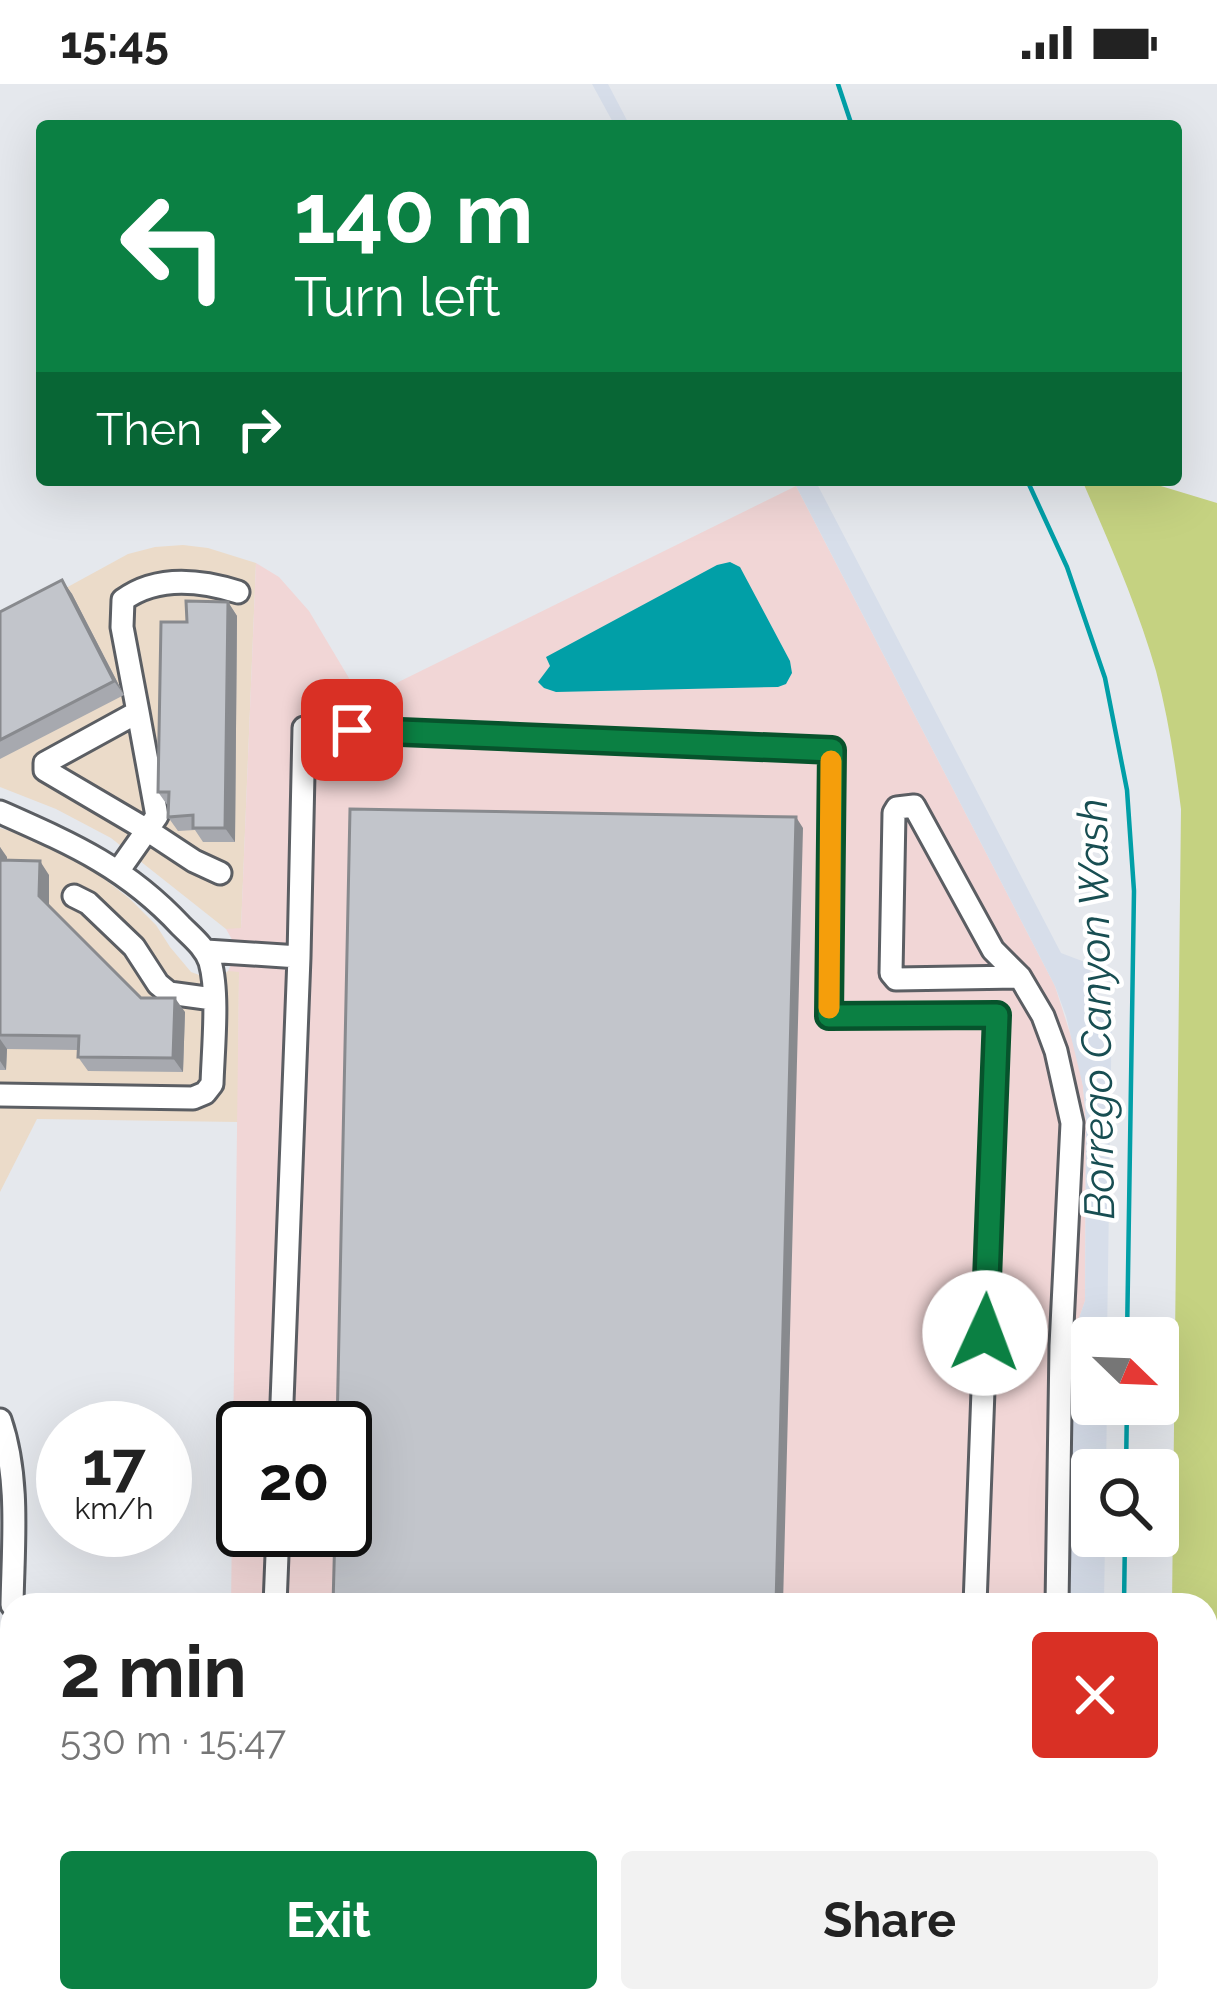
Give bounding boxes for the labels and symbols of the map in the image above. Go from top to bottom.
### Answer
pin [301,679,403,781]
water label: Borrego Canyon Wash [1068,798,1124,1220]
position arrow [922,1270,1048,1396]
north arrow [1071,1317,1179,1425]
speed limit sign: 20 [216,1401,372,1557]

